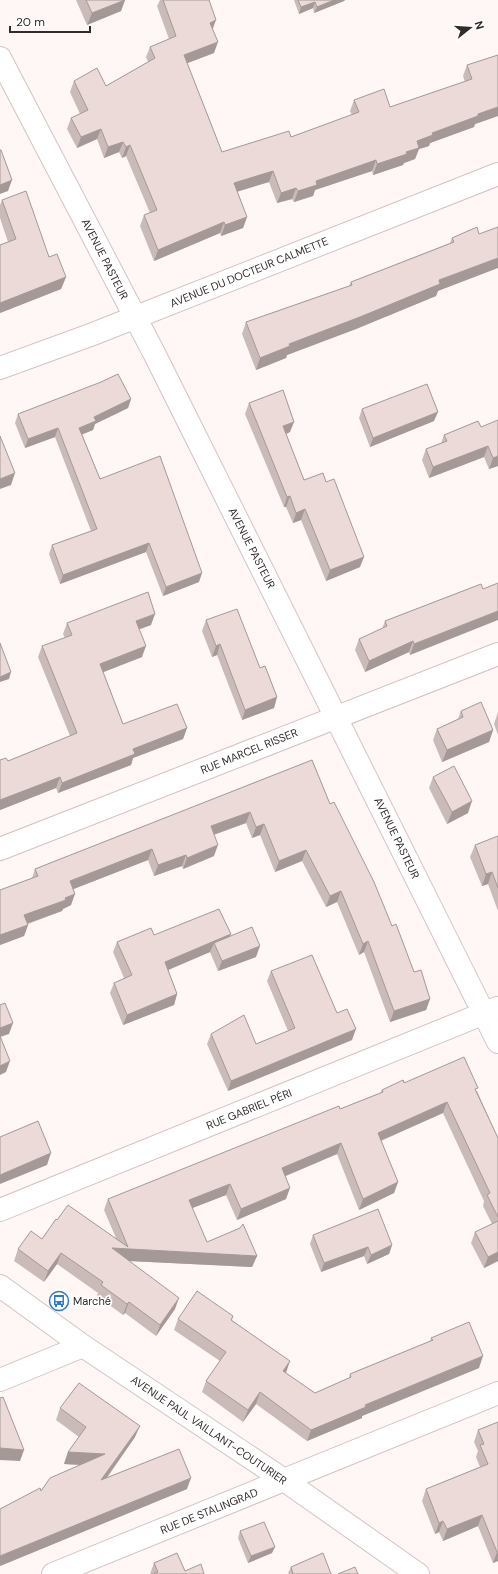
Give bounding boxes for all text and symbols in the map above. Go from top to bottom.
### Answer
scale bar [10,8,90,34]
north arrow [450,8,490,48]
text: 20 m [16,14,45,30]
text: N [472,19,487,31]
street label: AVENUE PASTEUR [79,216,131,302]
street label: AVENUE DU DOCTEUR CALMETTE [168,234,330,310]
street label: AVENUE PASTEUR [226,505,278,591]
street label: RUE MARCEL RISSER [198,725,300,777]
street label: AVENUE PASTEUR [371,795,423,881]
street label: RUE GABRIEL PÉRI [204,1085,294,1133]
bus stop icon: Marché [48,1290,70,1312]
place label: Marché [73,1294,111,1308]
street label: AVENUE PAUL VAILLANT-COUTURIER [128,1372,290,1488]
street label: RUE DE STALINGRAD [158,1485,260,1537]

